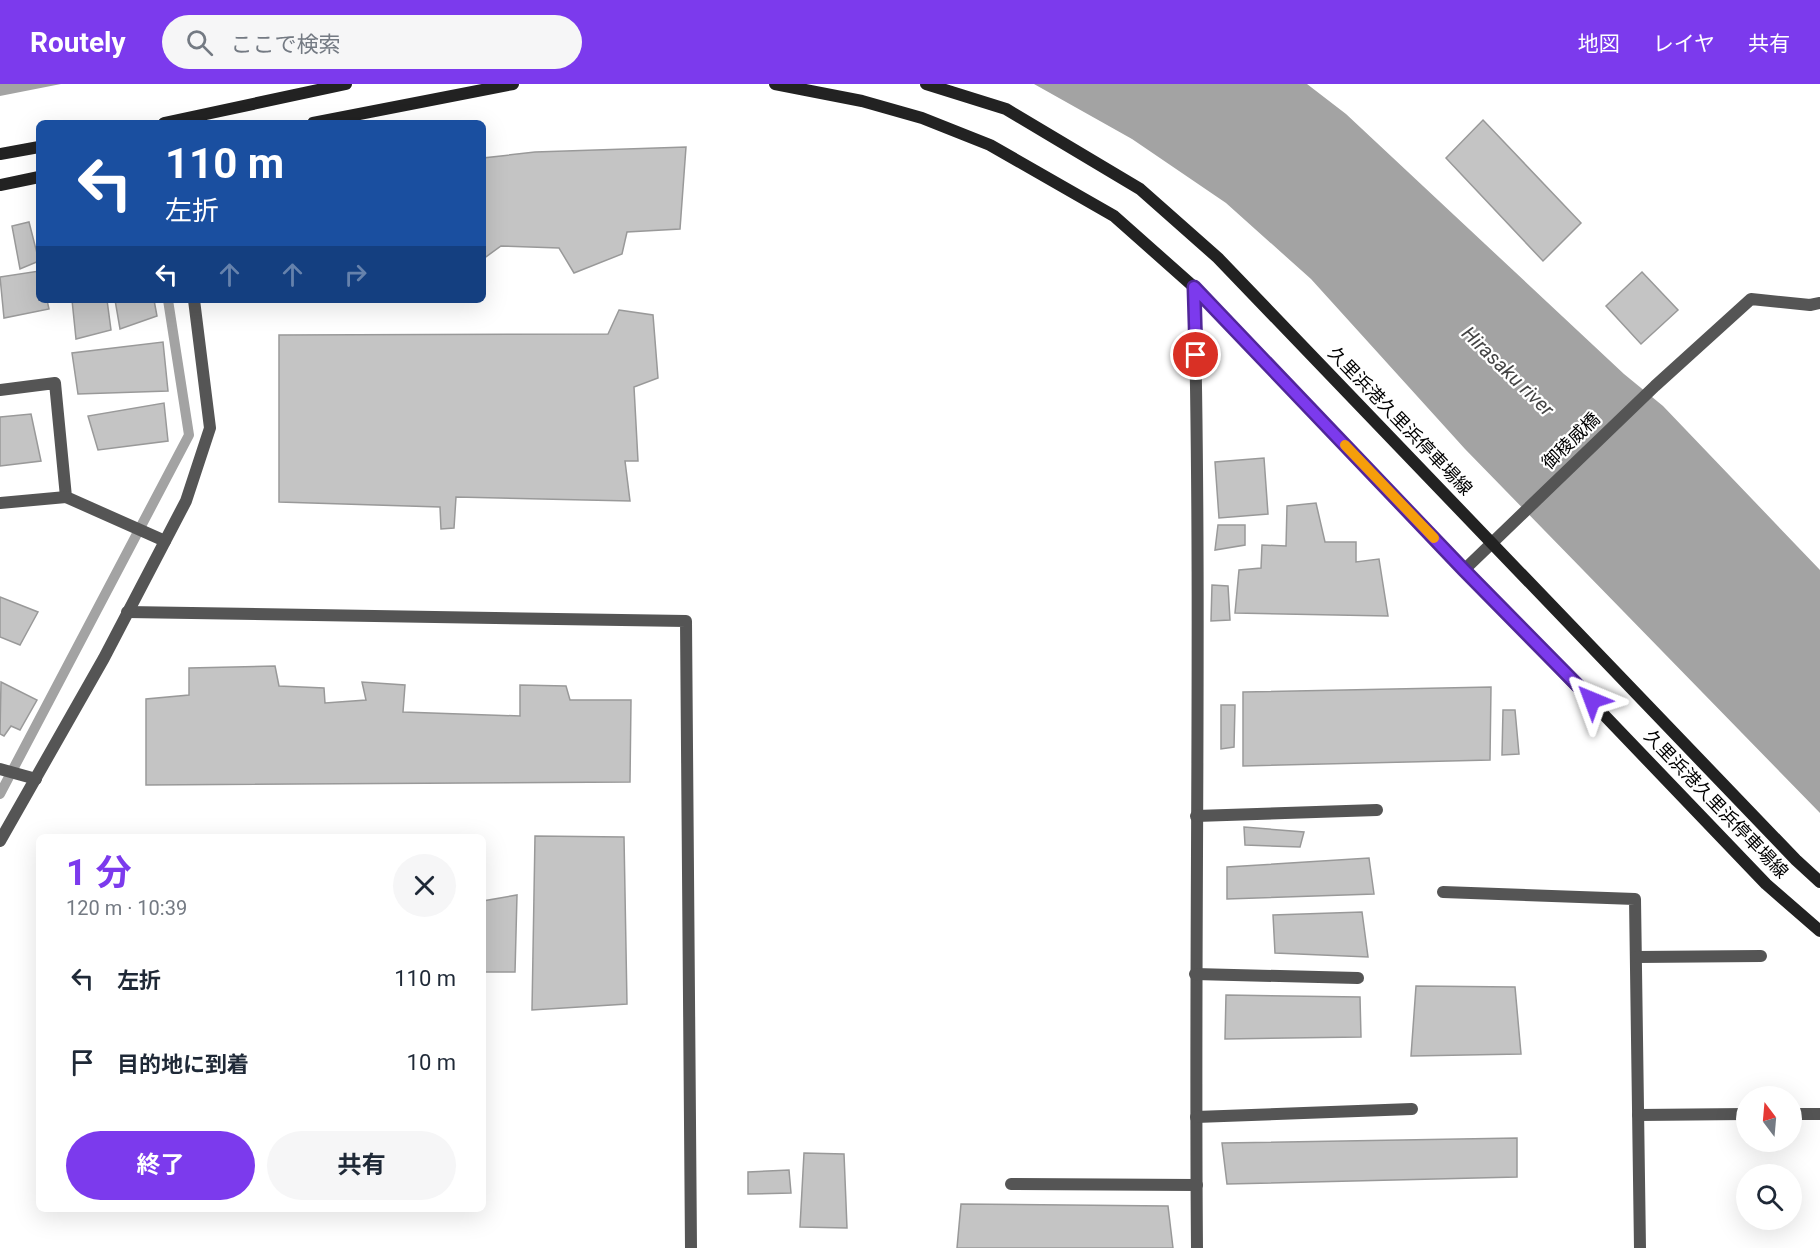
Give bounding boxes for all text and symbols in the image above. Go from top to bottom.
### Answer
search box [162,15,582,69]
text: Routely [30,26,126,59]
icon: search [183,26,216,59]
text: ここで検索 [231,32,341,57]
text: 地図 [1578,32,1620,56]
text: レイヤ [1653,32,1715,56]
text: 共有 [1748,32,1790,56]
text: 110 m [165,139,284,188]
icon: left [66,144,144,222]
text: 左折 [165,195,219,227]
icon: left [150,258,183,291]
icon: ahead [213,258,246,291]
icon: ahead [276,258,309,291]
icon: right [339,258,372,291]
water label: Hirasaku river [1457,321,1560,422]
pin [1170,329,1221,380]
icon: arrive [1179,338,1212,371]
street label: 久里浜港久里浜停車場線 [1324,342,1477,499]
street label: 御稜威橋 [1537,408,1604,473]
position arrow [1560,668,1624,732]
street label: 久里浜港久里浜停車場線 [1640,725,1793,882]
text: 1 分 [66,852,132,894]
button: close [393,854,456,917]
text: 120 m · 10:39 [66,896,187,920]
icon: left [66,962,99,995]
text: 110 m [394,966,456,991]
text: 左折 [117,968,161,993]
icon: arrive [66,1046,99,1079]
text: 10 m [407,1050,456,1075]
text: 目的地に到着 [117,1052,249,1077]
north arrow [1736,1086,1802,1152]
map controls [1736,1086,1802,1230]
button: 終了 [66,1131,255,1200]
button: 共有 [267,1131,456,1200]
button: search [1736,1164,1802,1230]

